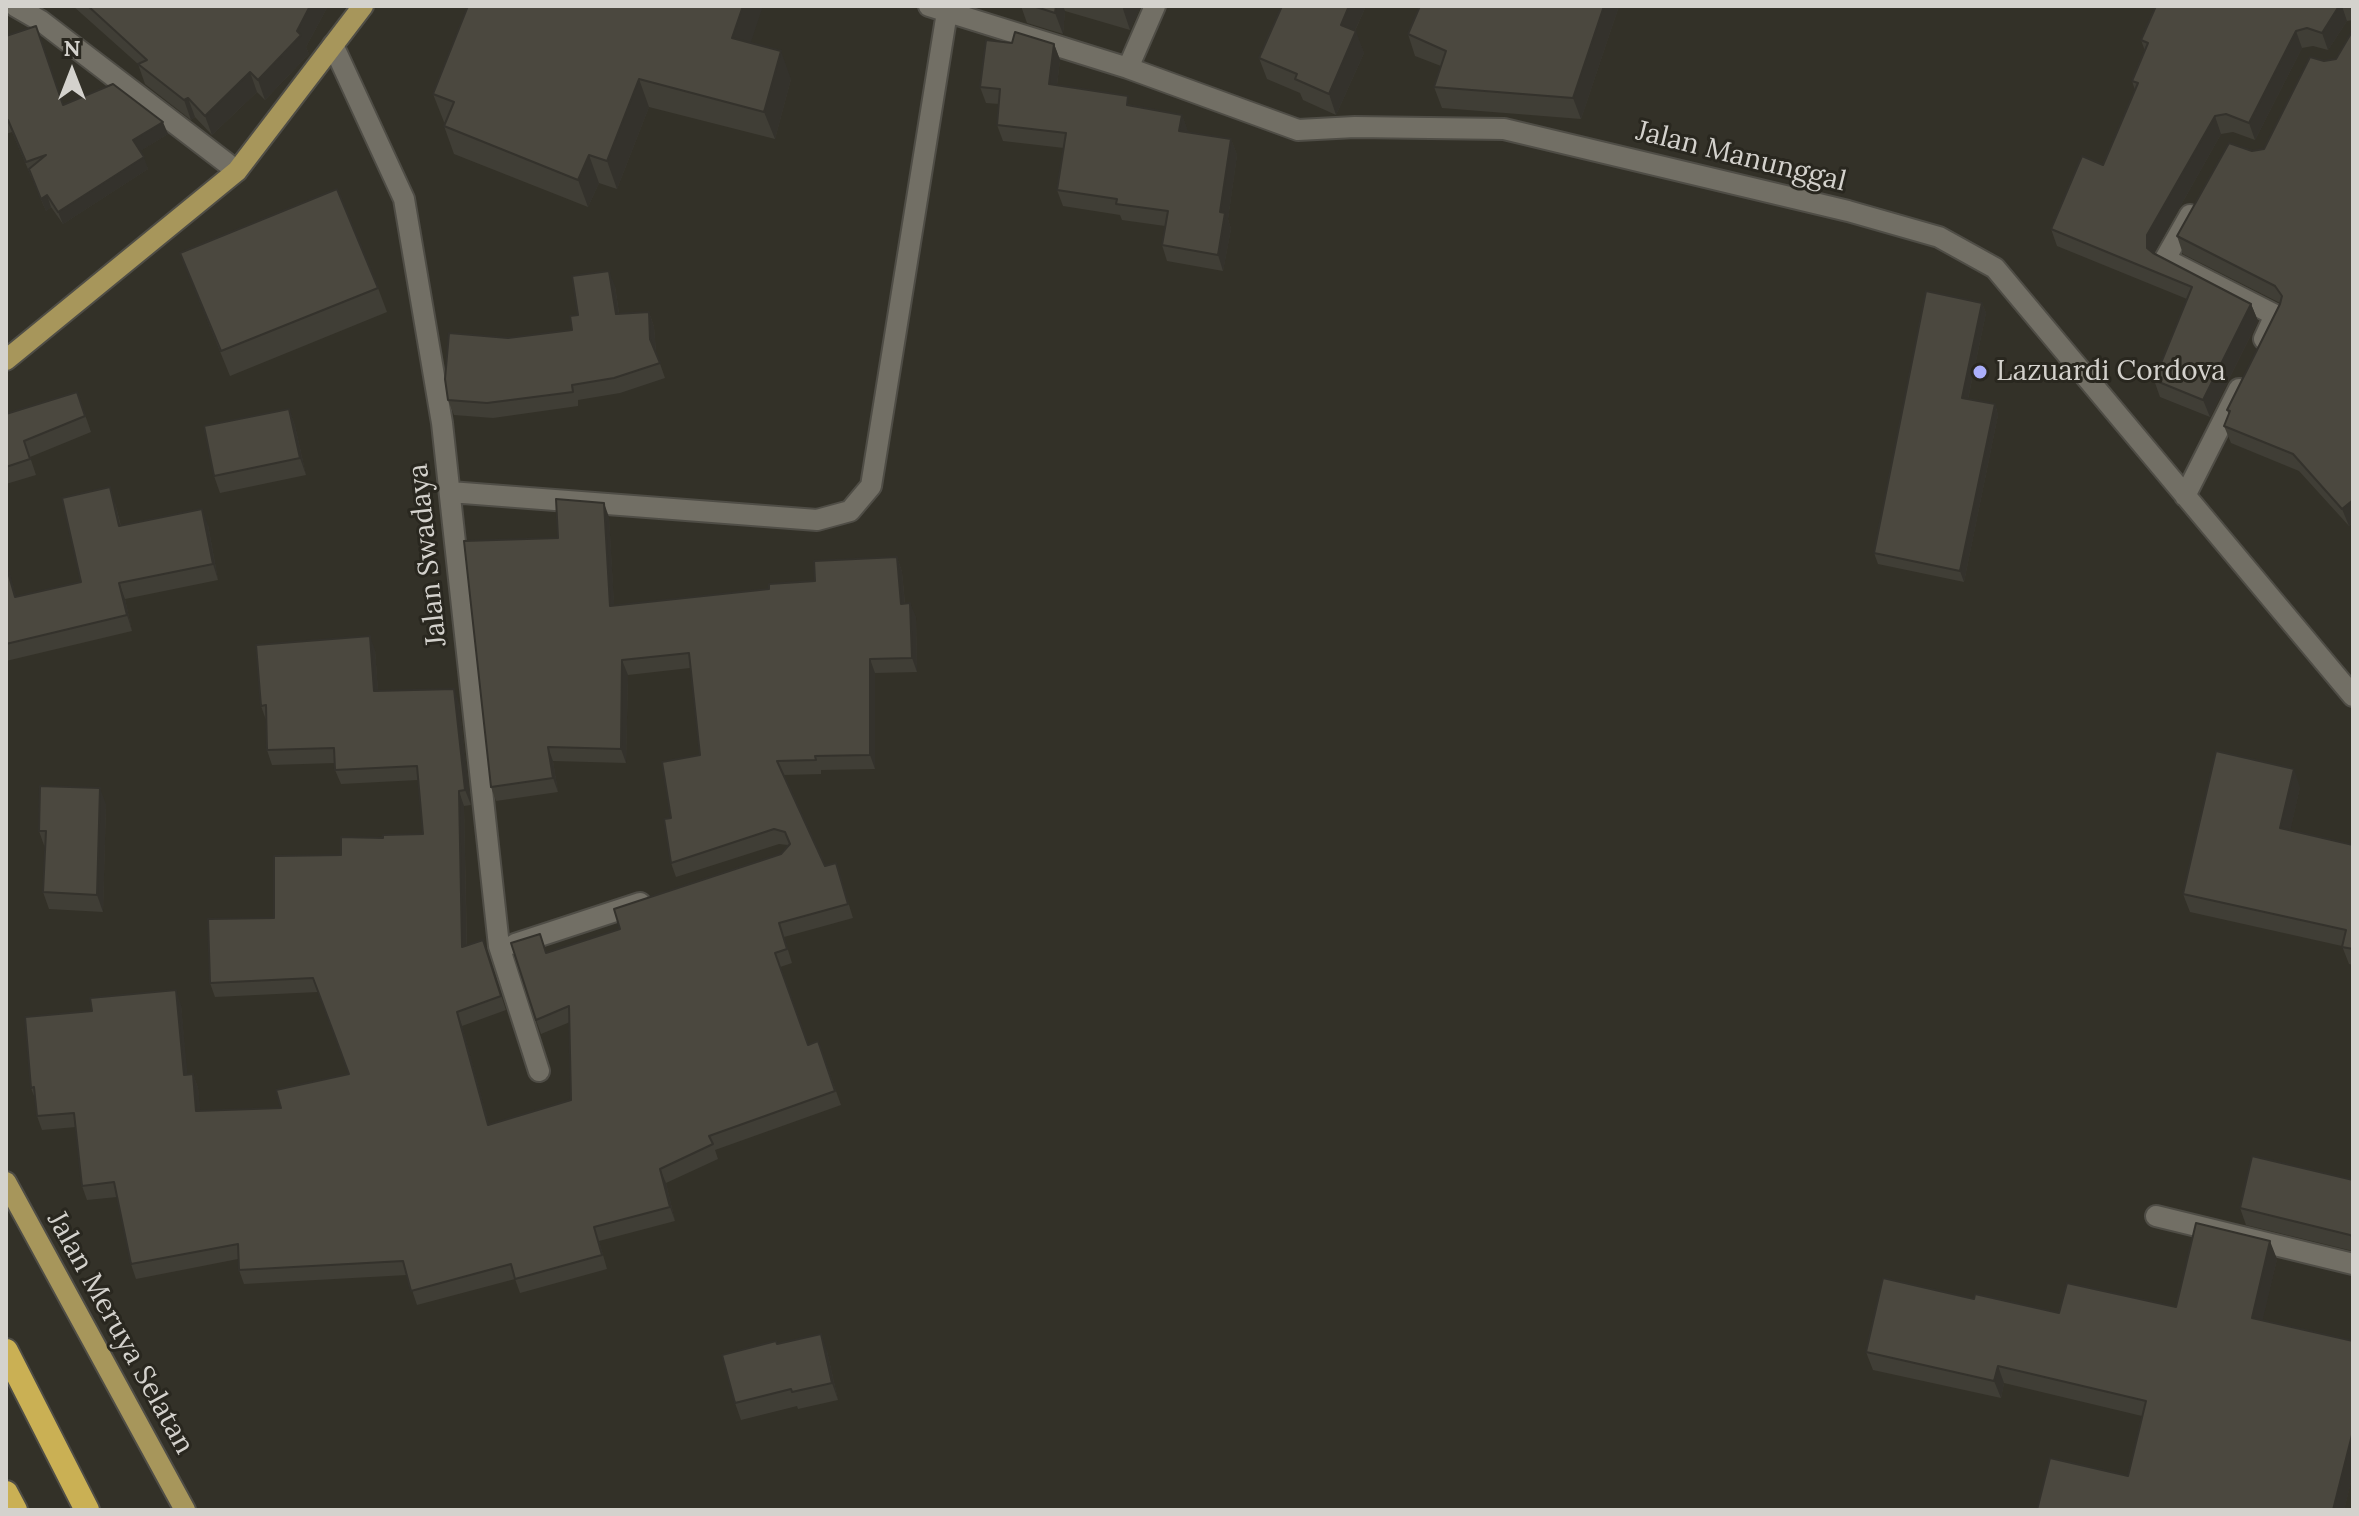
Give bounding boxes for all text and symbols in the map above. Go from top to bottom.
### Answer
north arrow [32,32,112,112]
text: N [63,34,81,62]
street label: Jalan Manunggal [1633,115,1849,199]
place label: Lazuardi Cordova [1996,355,2226,389]
marker: Lazuardi Cordova [1971,363,1989,381]
street label: Jalan Swadaya [402,462,454,648]
street label: Jalan Meruya Selatan [39,1206,201,1460]

